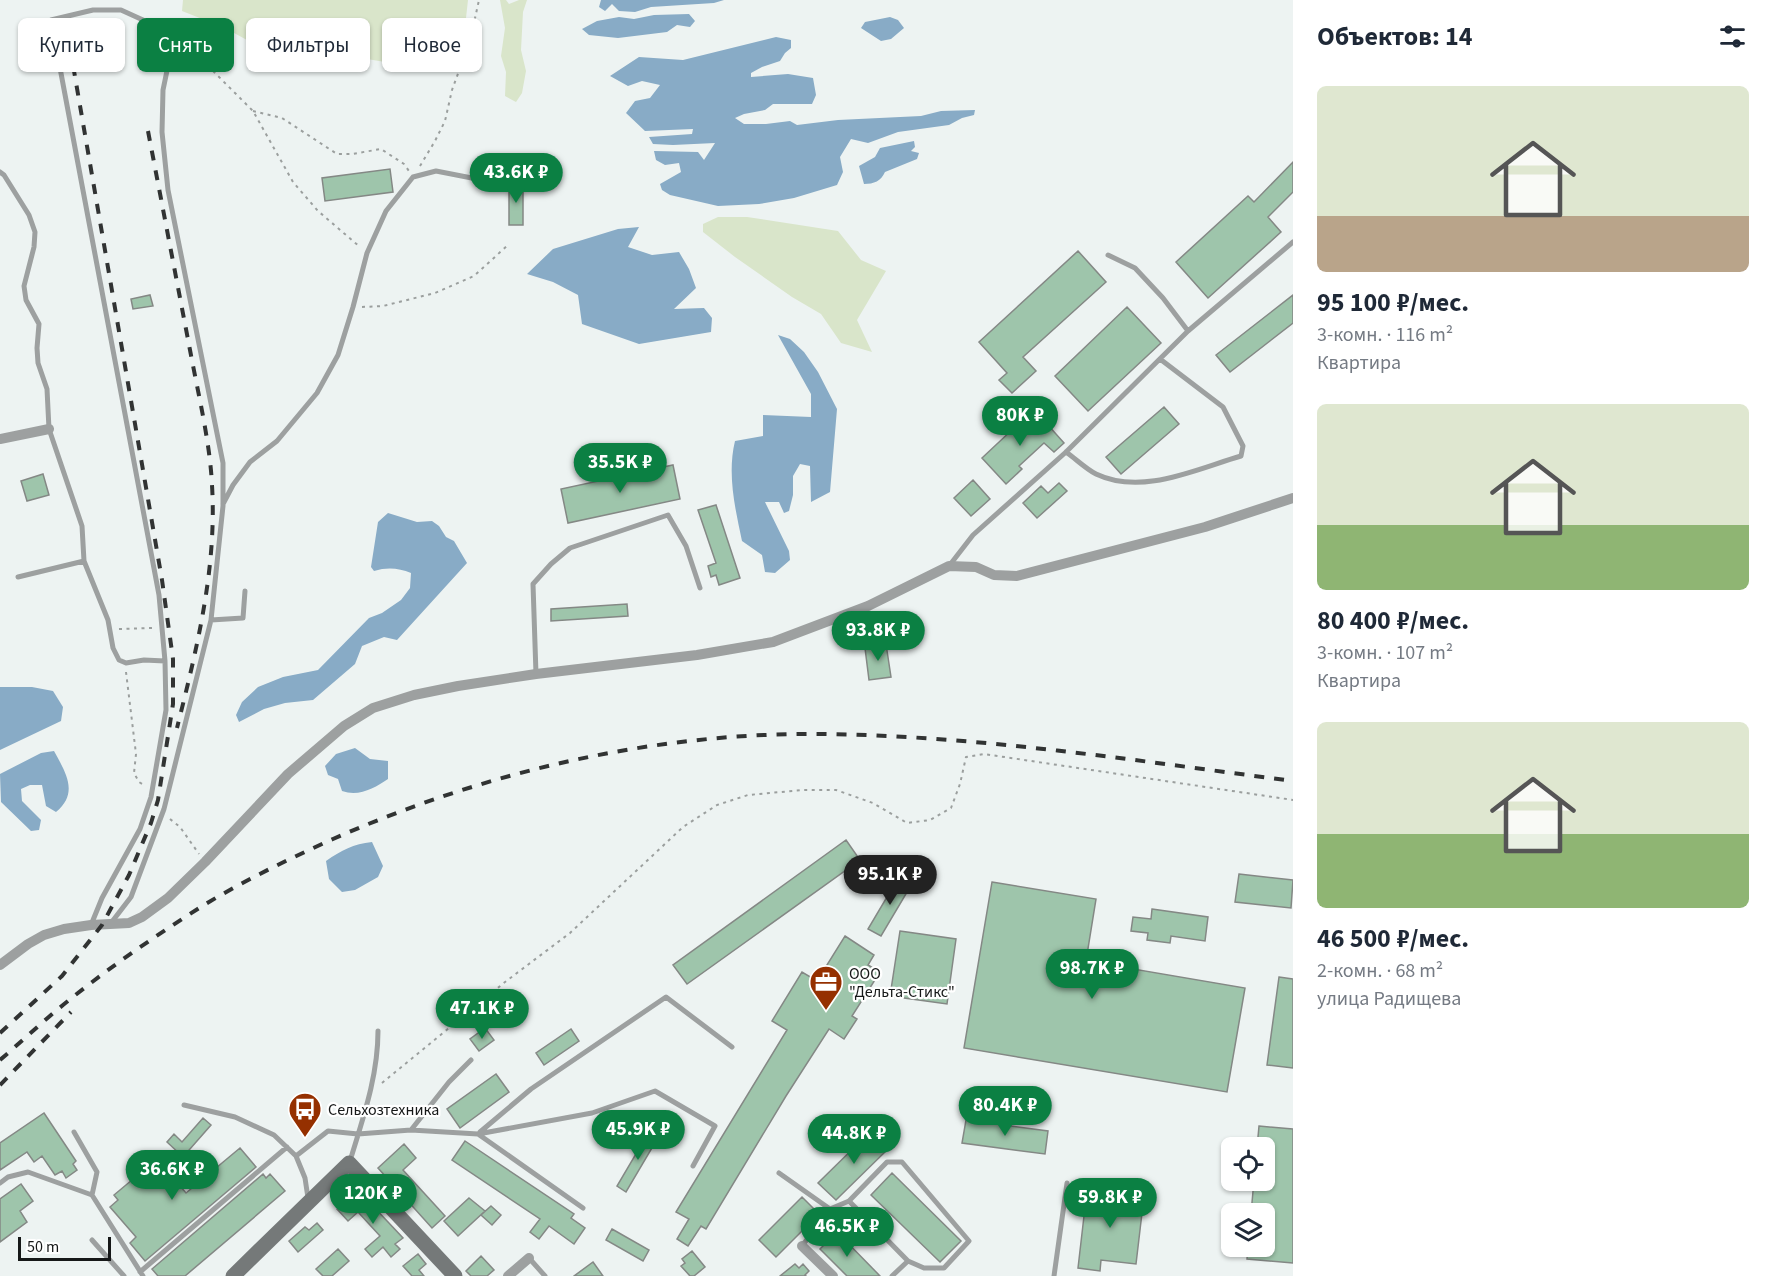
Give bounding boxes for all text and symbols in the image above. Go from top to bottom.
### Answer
chip: Купить [18,18,125,72]
chip: Снять [137,18,234,72]
chip: Фильтры [246,18,370,72]
chip: Новое [382,18,482,72]
text: Объектов: 14 [1317,18,1473,55]
icon: filters [1716,20,1749,53]
icon: home [1479,125,1587,233]
pin: 43.6K ₽ [461,153,571,204]
text: 43.6K ₽ [484,158,548,186]
text: 95 100 ₽/мес. [1317,284,1469,321]
text: 3-комн. · 116 m² [1317,321,1453,349]
text: Квартира [1317,349,1401,377]
pin: 80K ₽ [978,396,1062,447]
text: 80K ₽ [996,401,1044,429]
pin: 35.5K ₽ [565,443,675,494]
icon: home [1479,443,1587,551]
text: 35.5K ₽ [588,448,652,476]
text: 80 400 ₽/мес. [1317,602,1469,639]
pin: 93.8K ₽ [823,611,933,662]
text: 93.8K ₽ [846,616,910,644]
text: 3-комн. · 107 m² [1317,639,1453,667]
text: Квартира [1317,667,1401,695]
icon: home [1479,761,1587,869]
pin: 95.1K ₽ [835,855,945,906]
text: 95.1K ₽ [858,860,922,888]
text: 46 500 ₽/мес. [1317,920,1469,957]
pin: 98.7K ₽ [1037,949,1147,1000]
text: 98.7K ₽ [1060,954,1124,982]
text: 2-комн. · 68 m² [1317,957,1443,985]
place label: ООО "Дельта-Стикс" [849,963,955,1003]
office icon: ООО "Дельта-Стикс" [808,964,844,1011]
text: улица Радищева [1317,985,1461,1013]
pin: 47.1K ₽ [427,989,537,1040]
text: 47.1K ₽ [450,994,514,1022]
pin: 80.4K ₽ [950,1086,1060,1137]
bus stop icon: Сельхозтехника [287,1091,323,1138]
text: 80.4K ₽ [973,1091,1037,1119]
place label: Сельхозтехника [328,1099,439,1121]
pin: 45.9K ₽ [583,1110,693,1161]
pin: 44.8K ₽ [799,1114,909,1165]
text: 45.9K ₽ [606,1115,670,1143]
text: 44.8K ₽ [822,1119,886,1147]
map controls [1221,1137,1275,1257]
button: locate [1221,1137,1275,1191]
pin: 36.6K ₽ [117,1150,227,1201]
text: 36.6K ₽ [140,1155,204,1183]
pin: 120K ₽ [324,1174,422,1225]
pin: 59.8K ₽ [1055,1178,1165,1229]
text: 120K ₽ [344,1179,402,1207]
text: 59.8K ₽ [1078,1183,1142,1211]
button: layers [1221,1203,1275,1257]
pin: 46.5K ₽ [792,1207,902,1258]
text: 46.5K ₽ [815,1212,879,1240]
scale bar [18,1234,111,1262]
text: 50 m [27,1236,59,1258]

